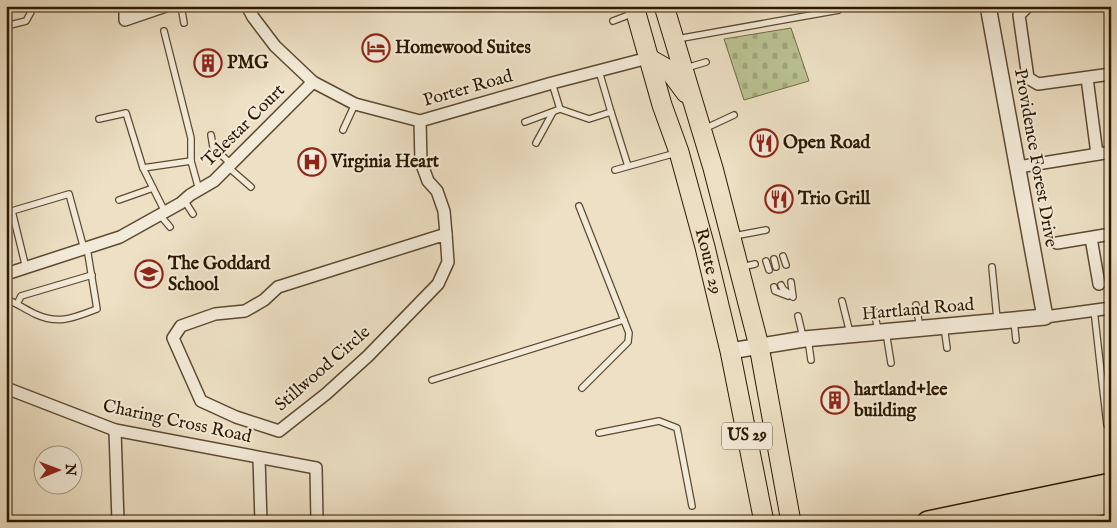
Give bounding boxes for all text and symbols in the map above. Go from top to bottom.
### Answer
hotel icon: Homewood Suites [361,33,391,63]
place label: Homewood Suites [395,37,531,60]
building icon: PMG [193,48,223,78]
place label: PMG [227,52,269,75]
street label: Porter Road [421,65,516,113]
street label: Providence Forest Drive [1008,67,1062,249]
street label: Telestar Court [198,80,290,172]
restaurant icon: Open Road [749,128,779,158]
place label: Open Road [783,132,871,155]
hospital icon: Virginia Heart [297,147,327,177]
place label: Virginia Heart [330,151,440,174]
restaurant icon: Trio Grill [764,184,794,214]
place label: Trio Grill [797,188,871,211]
street label: Route 29 [689,226,727,297]
place label: The Goddard School [167,253,270,297]
school or university icon: The Goddard School [134,259,164,289]
street label: Hartland Road [861,294,975,326]
street label: Stillwood Circle [270,321,376,417]
place label: hartland+lee building [853,379,948,423]
building icon: hartland+lee building [820,385,850,415]
street label: Charing Cross Road [101,395,254,449]
road number: US 29 [722,422,772,450]
north arrow [32,446,82,496]
text: N [61,463,79,476]

